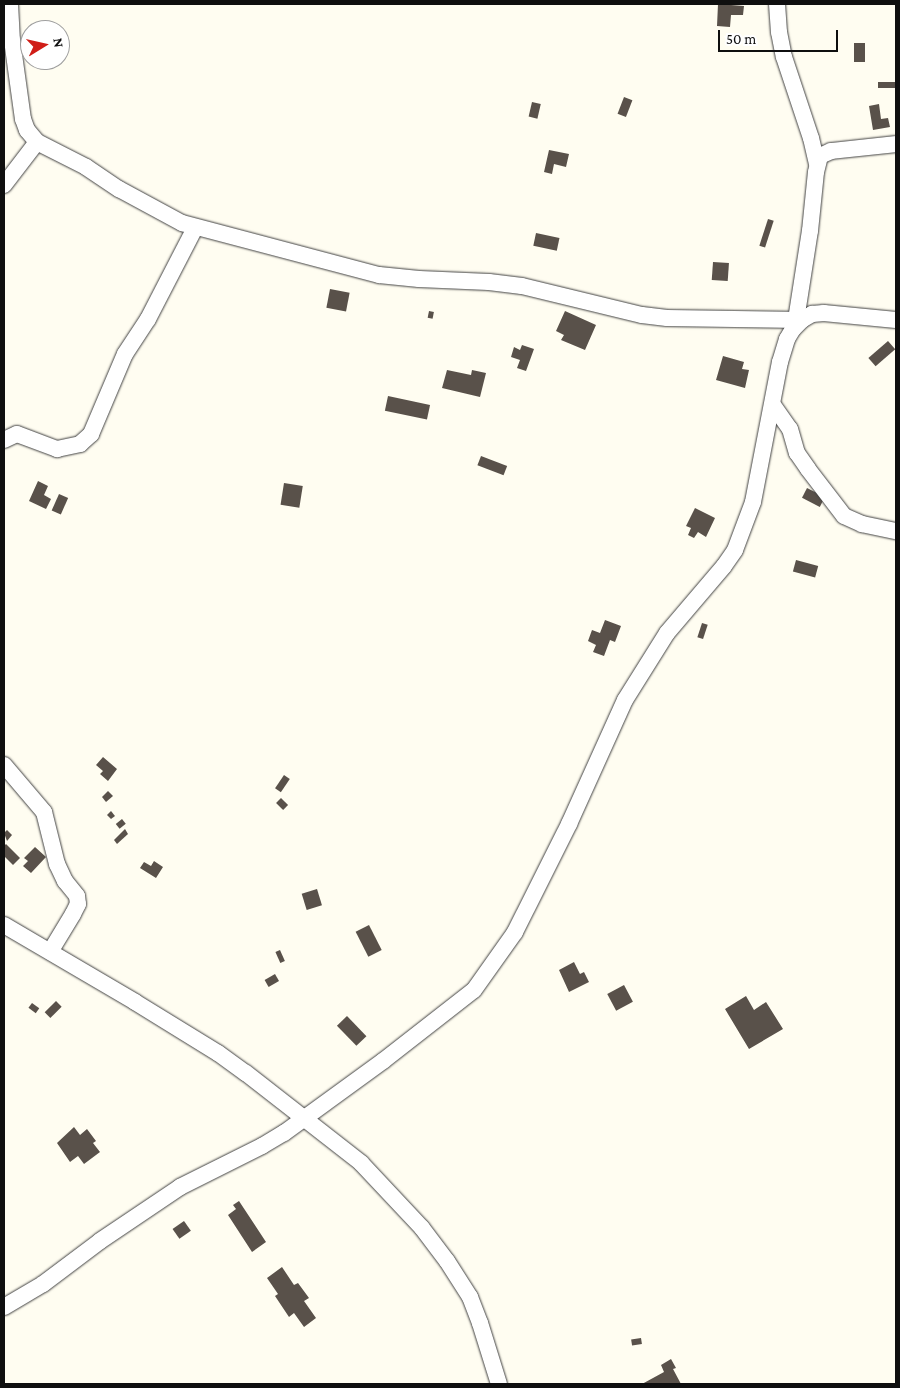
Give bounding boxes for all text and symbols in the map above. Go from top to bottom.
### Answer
north arrow [20,20,70,70]
scale bar [720,20,840,52]
text: 50 m [726,31,756,47]
text: N [50,37,67,49]

